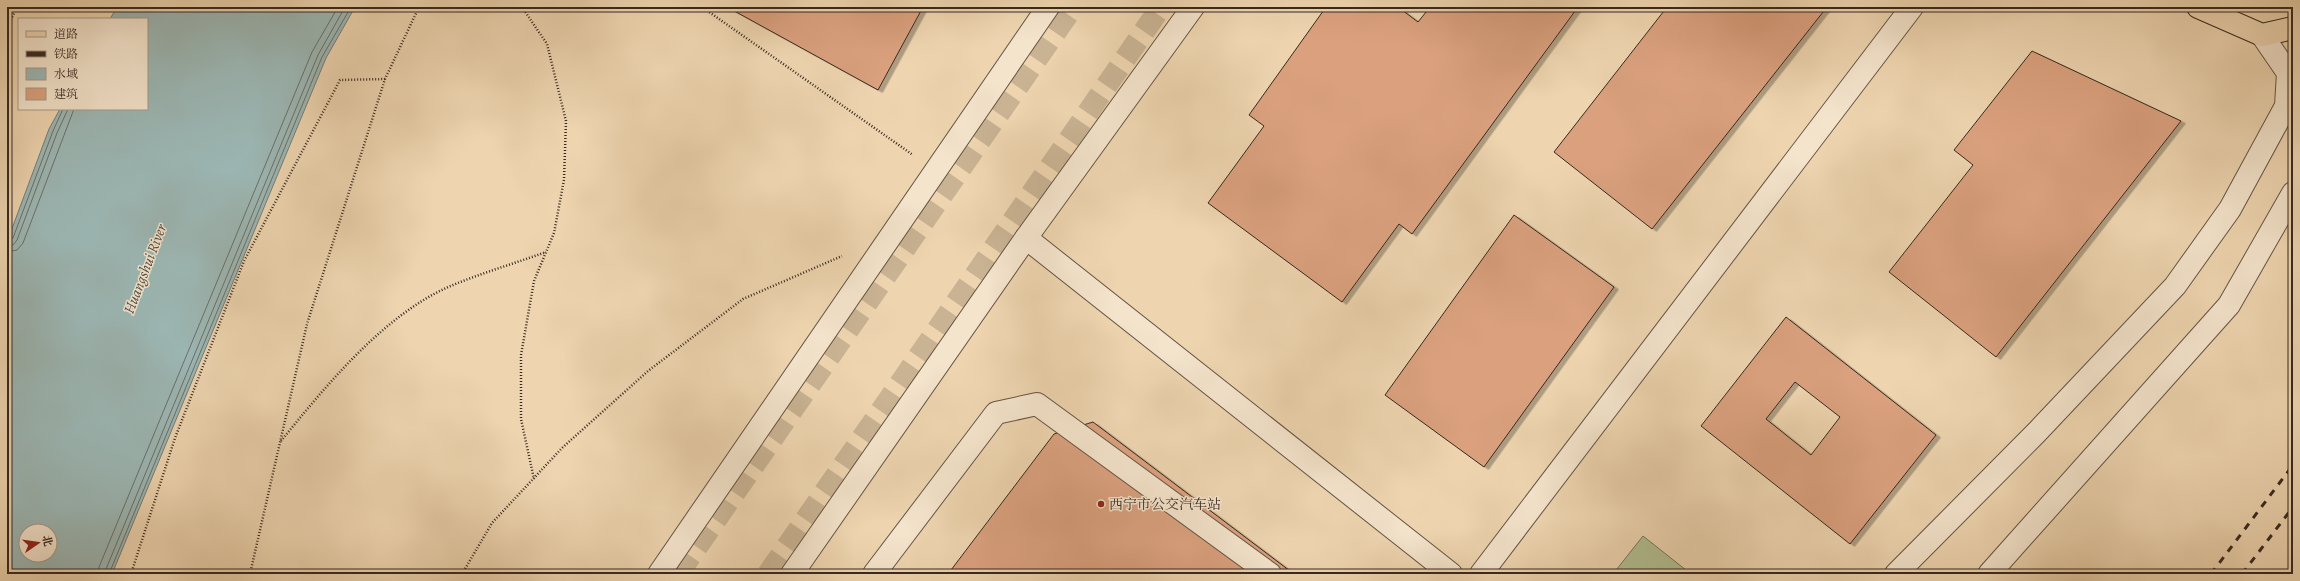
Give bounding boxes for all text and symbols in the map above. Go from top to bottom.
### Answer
legend [18,18,148,110]
text: 道路 [54,26,78,42]
text: 铁路 [54,46,78,62]
text: 水域 [54,66,78,82]
text: 建筑 [54,86,78,102]
water label: Huangshui River [119,221,172,317]
place label: 西宁市公交汽车站 [1109,495,1221,514]
marker: 西宁市公交汽车站 [1096,499,1106,509]
north arrow [18,523,58,563]
text: 北 [39,534,56,548]

